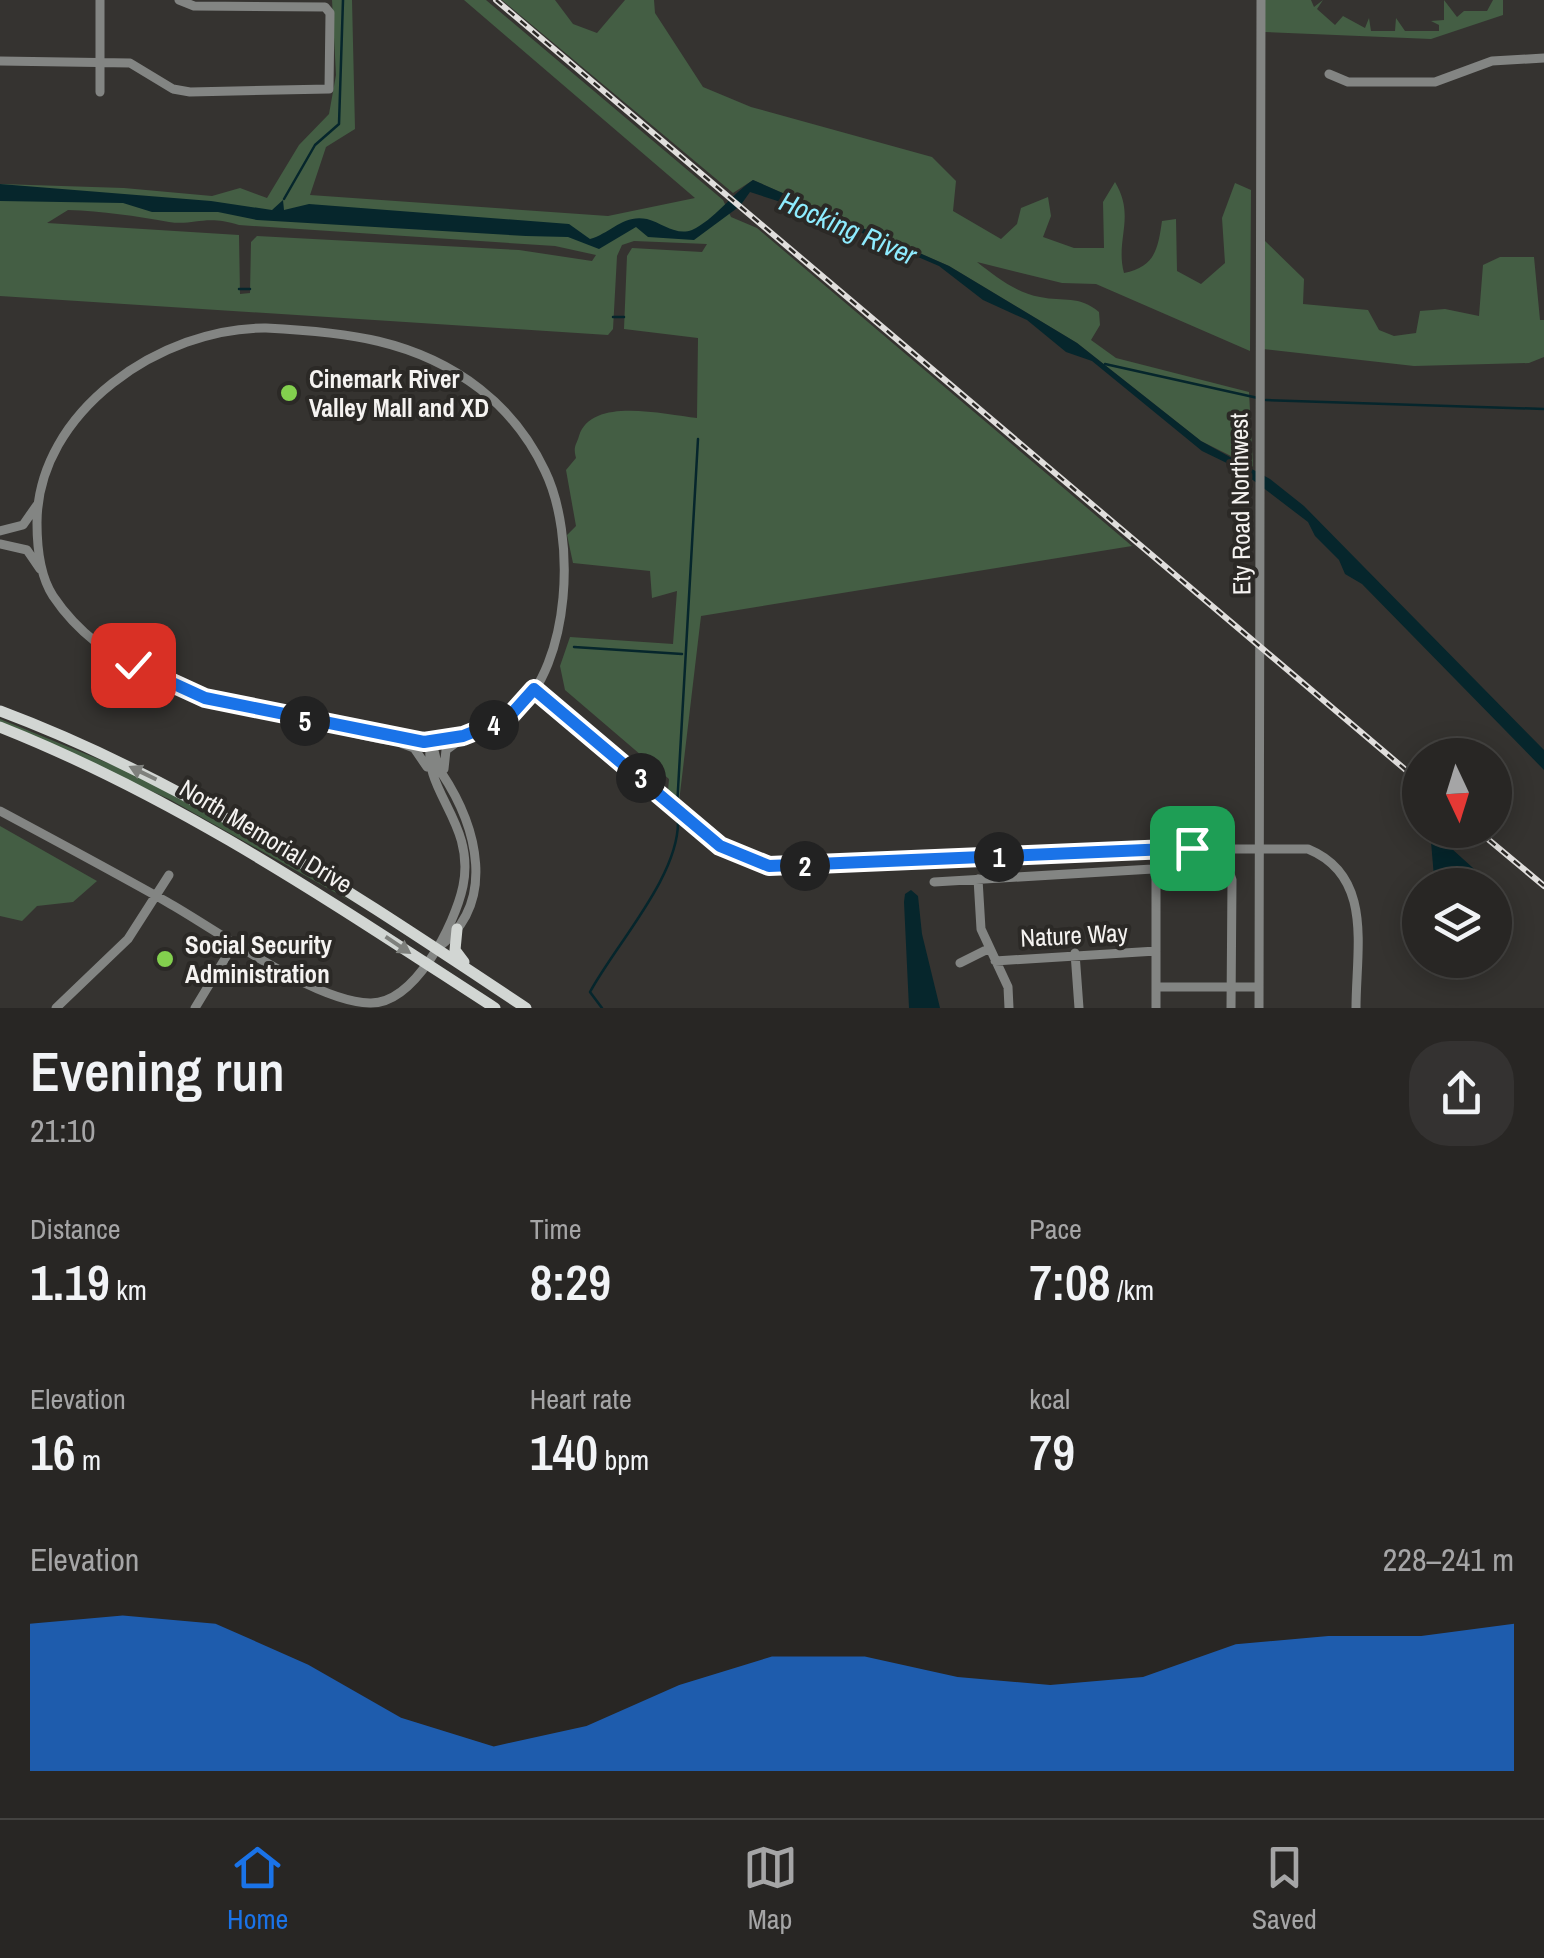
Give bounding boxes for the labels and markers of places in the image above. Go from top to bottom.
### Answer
place label: Cinemark River Valley Mall and XD [309,362,489,425]
marker: Cinemark River Valley Mall and XD [278,382,300,404]
pin [91,623,176,708]
pin: 5 [280,696,330,746]
pin: 4 [469,700,519,750]
pin: 3 [616,753,666,803]
pin [1150,806,1235,891]
pin: 1 [974,832,1024,882]
pin: 2 [780,841,830,891]
place label: Social Security Administration [185,928,333,991]
marker: Social Security Administration [154,948,176,970]

